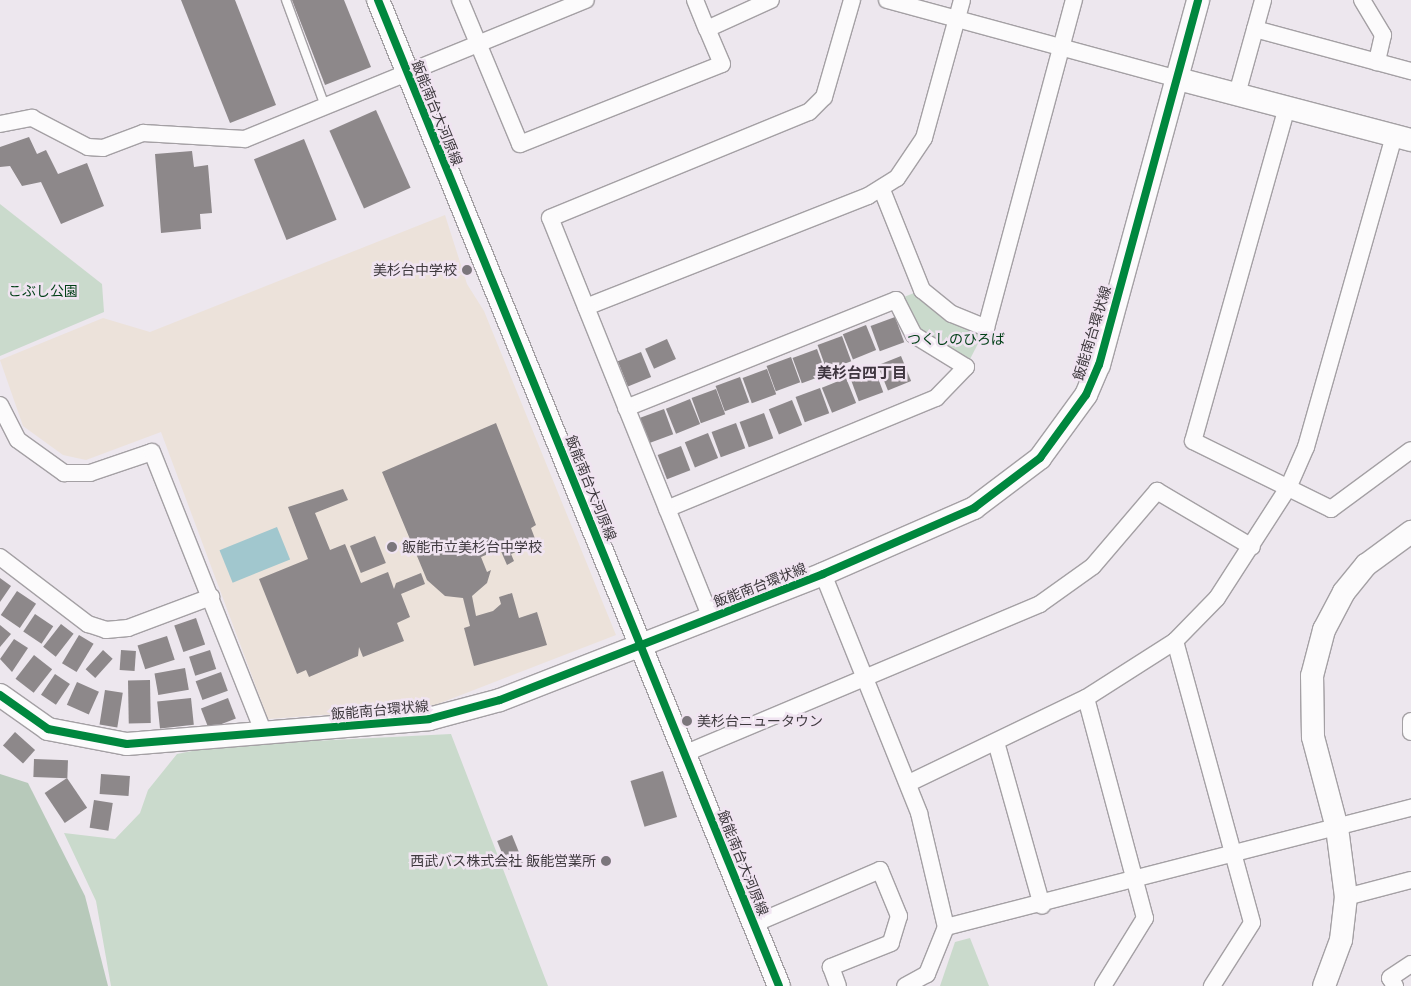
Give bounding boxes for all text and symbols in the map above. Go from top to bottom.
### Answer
street label: 飯能南台大河原線 [408,58,466,168]
place label: 美杉台中学校 [373,262,457,278]
marker: 美杉台中学校 [461,264,473,276]
park label: こぶし公園 [8,283,78,299]
street label: 飯能南台環状線 [1070,284,1114,382]
park label: つくしのひろば [907,331,1005,347]
district label: 美杉台四丁目 [817,364,907,382]
street label: 飯能南台大河原線 [562,433,620,543]
place label: 飯能市立美杉台中学校 [402,539,542,555]
marker: 飯能市立美杉台中学校 [386,541,398,553]
street label: 飯能南台環状線 [711,560,809,610]
street label: 飯能南台環状線 [330,697,430,723]
place label: 美杉台ニュータウン [697,713,823,729]
marker: 美杉台ニュータウン [681,715,693,727]
street label: 飯能南台大河原線 [714,808,772,918]
place label: 西武バス株式会社 飯能営業所 [410,853,596,869]
marker: 西武バス株式会社 飯能営業所 [600,855,612,867]

